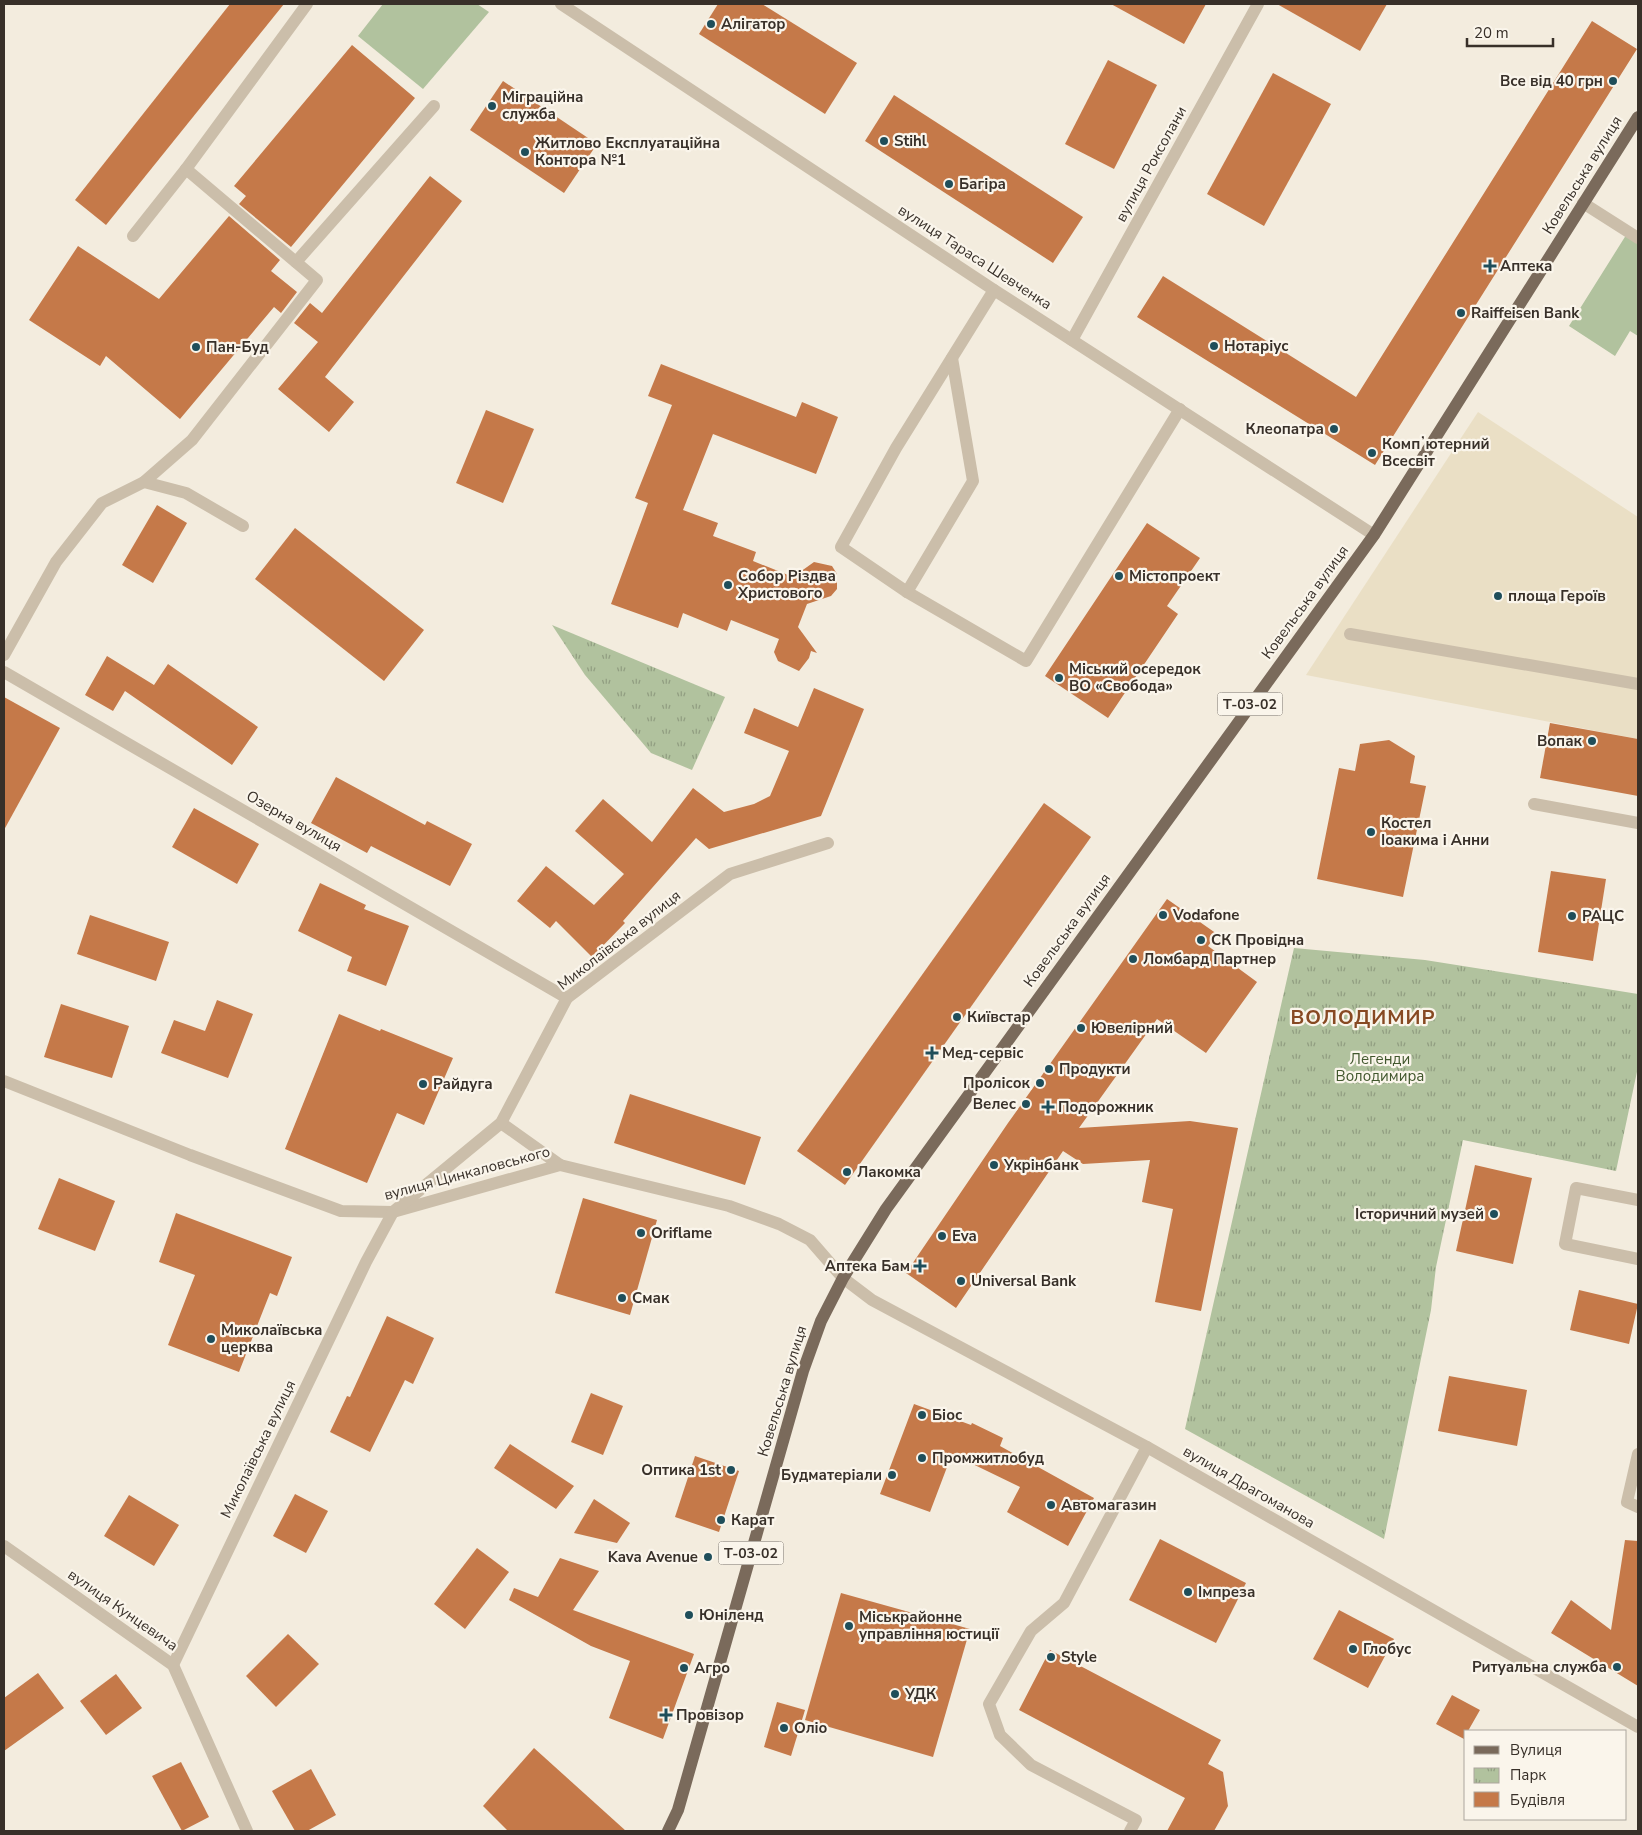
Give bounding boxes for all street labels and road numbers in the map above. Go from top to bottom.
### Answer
street label: вулиця Роксолани [1111,103,1191,225]
street label: Ковельська вулиця [1537,112,1627,238]
street label: вулиця Тараса Шевченка [894,200,1056,314]
street label: Ковельська вулиця [1257,541,1353,663]
road number: Т-03-02 [1218,692,1282,716]
street label: Озерна вулиця [243,786,345,856]
street label: Ковельська вулиця [1019,869,1115,991]
street label: Миколаївська вулиця [553,886,685,994]
street label: вулиця Цинкаловського [382,1141,552,1205]
street label: Ковельська вулиця [753,1323,811,1459]
street label: Миколаївська вулиця [216,1377,300,1521]
street label: вулиця Драгоманова [1179,1441,1319,1533]
road number: Т-03-02 [718,1542,784,1565]
street label: вулиця Кунцевича [64,1564,182,1656]

